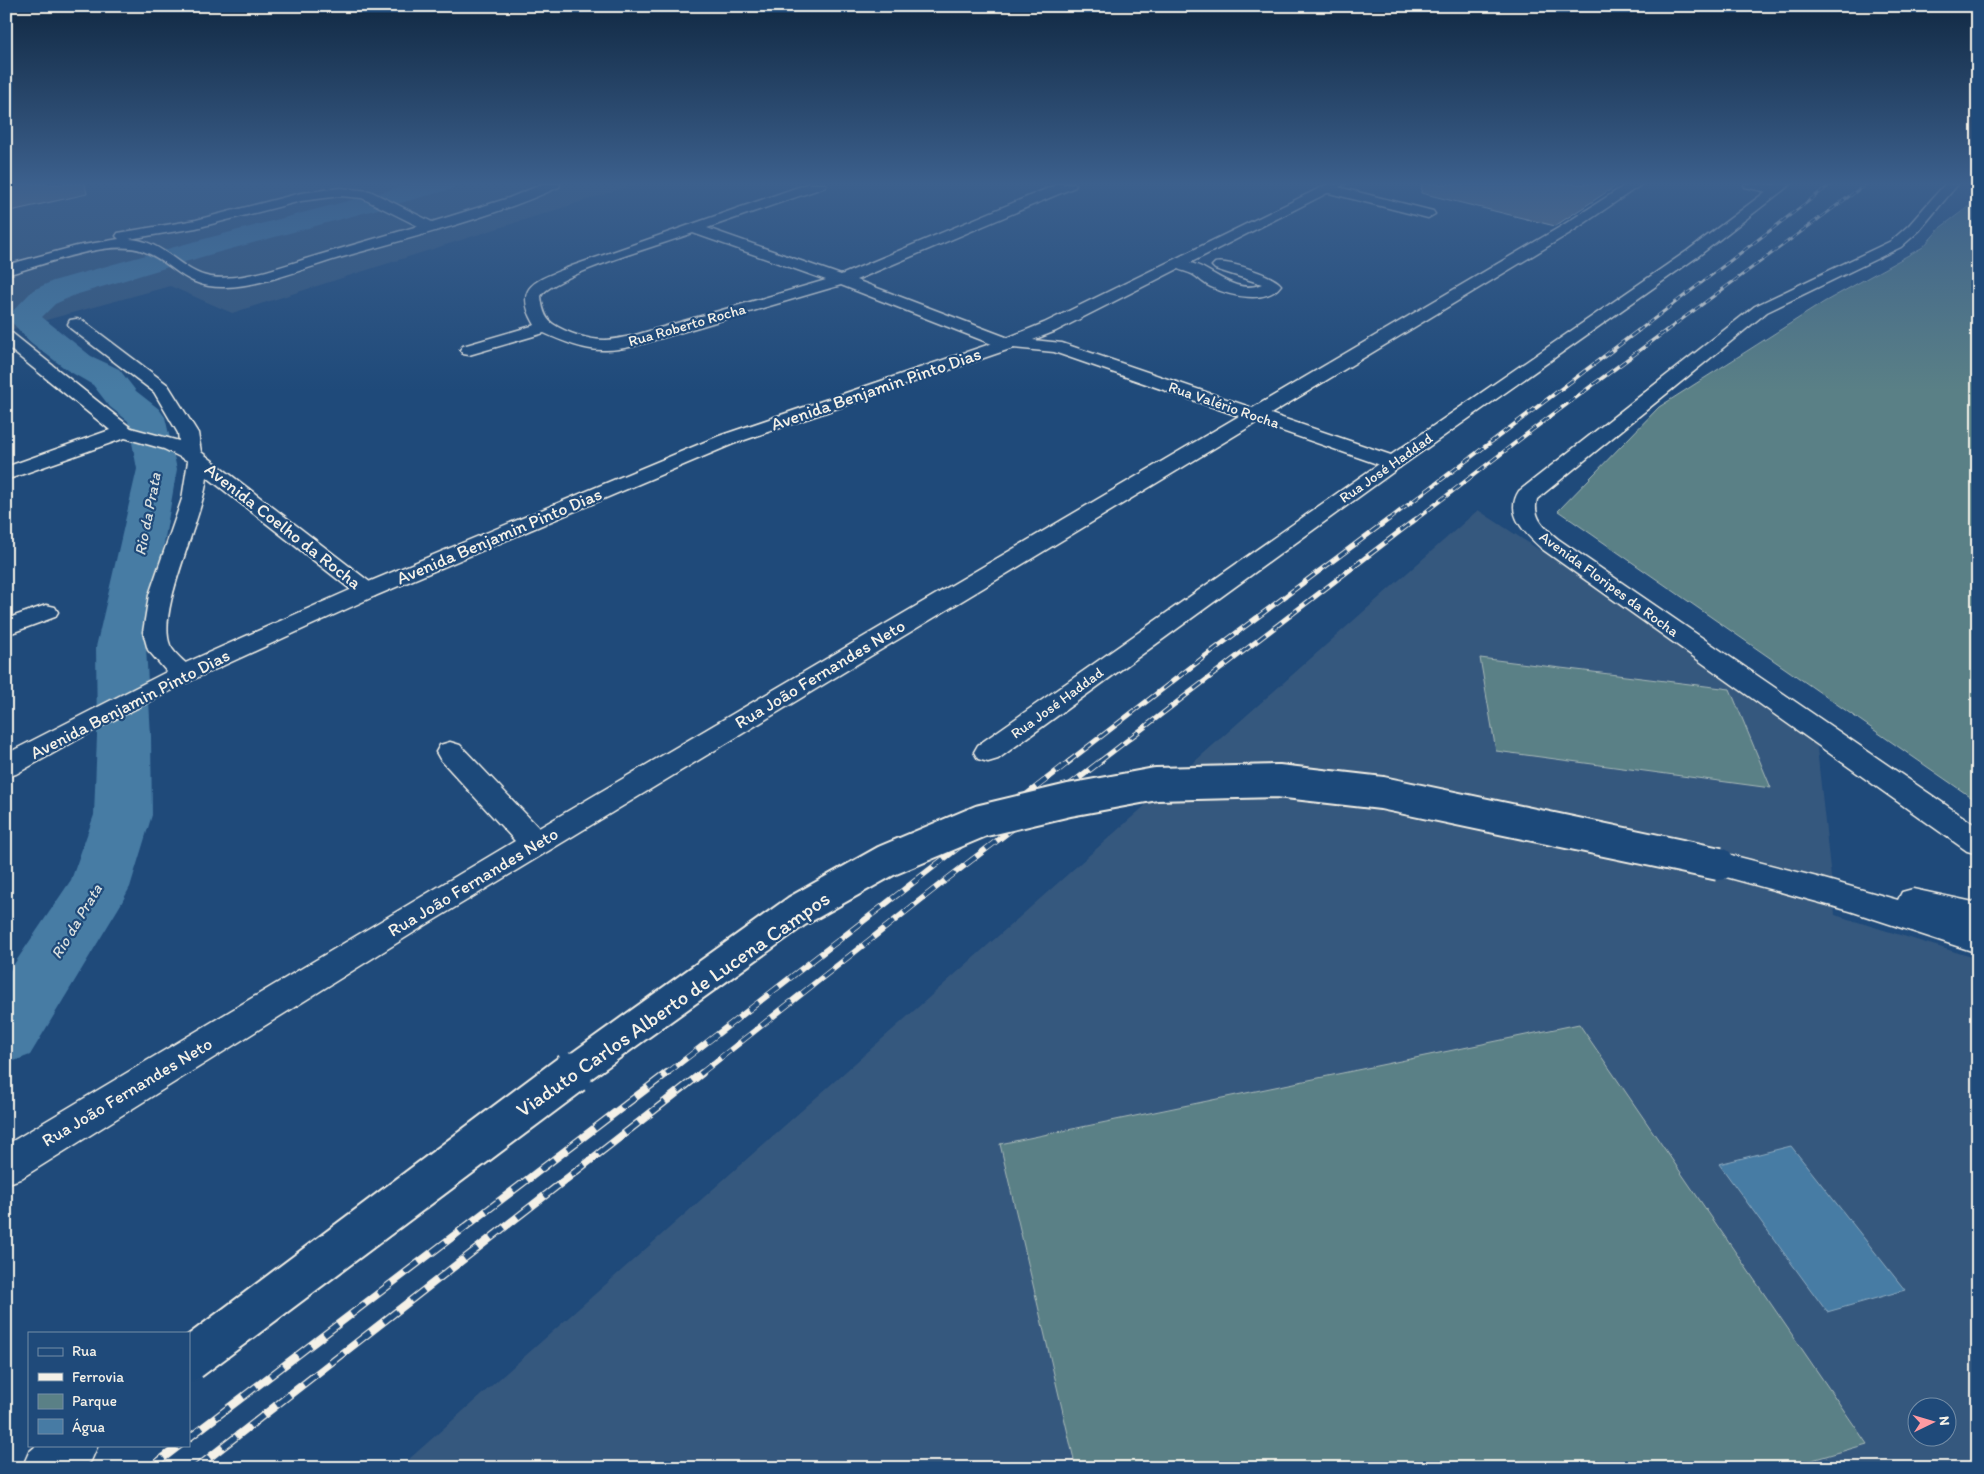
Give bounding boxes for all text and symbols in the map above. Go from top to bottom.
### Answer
street label: Rua Roberto Rocha [626,300,748,350]
street label: Avenida Benjamin Pinto Dias [768,343,984,435]
street label: Rua Valério Rocha [1166,378,1282,432]
street label: Rua José Haddad [1336,429,1437,507]
street label: Avenida Coelho da Rocha [200,458,366,594]
water label: Rio da Prata [130,470,165,557]
street label: Avenida Benjamin Pinto Dias [393,483,605,589]
street label: Avenida Floripes da Rocha [1536,527,1682,641]
street label: Rua João Fernandes Neto [731,614,909,734]
street label: Avenida Benjamin Pinto Dias [27,644,233,764]
street label: Rua José Haddad [1007,663,1107,743]
street label: Rua João Fernandes Neto [384,822,562,942]
water label: Rio da Prata [47,880,107,962]
street label: Viaduto Carlos Alberto de Lucena Campos [511,885,834,1122]
street label: Rua João Fernandes Neto [38,1032,216,1152]
legend [28,1332,190,1446]
text: Rua [72,1342,97,1360]
text: Ferrovia [72,1368,124,1386]
text: Parque [72,1392,117,1410]
north arrow [1906,1396,1956,1446]
text: N [1936,1415,1953,1426]
text: Água [72,1418,106,1436]

